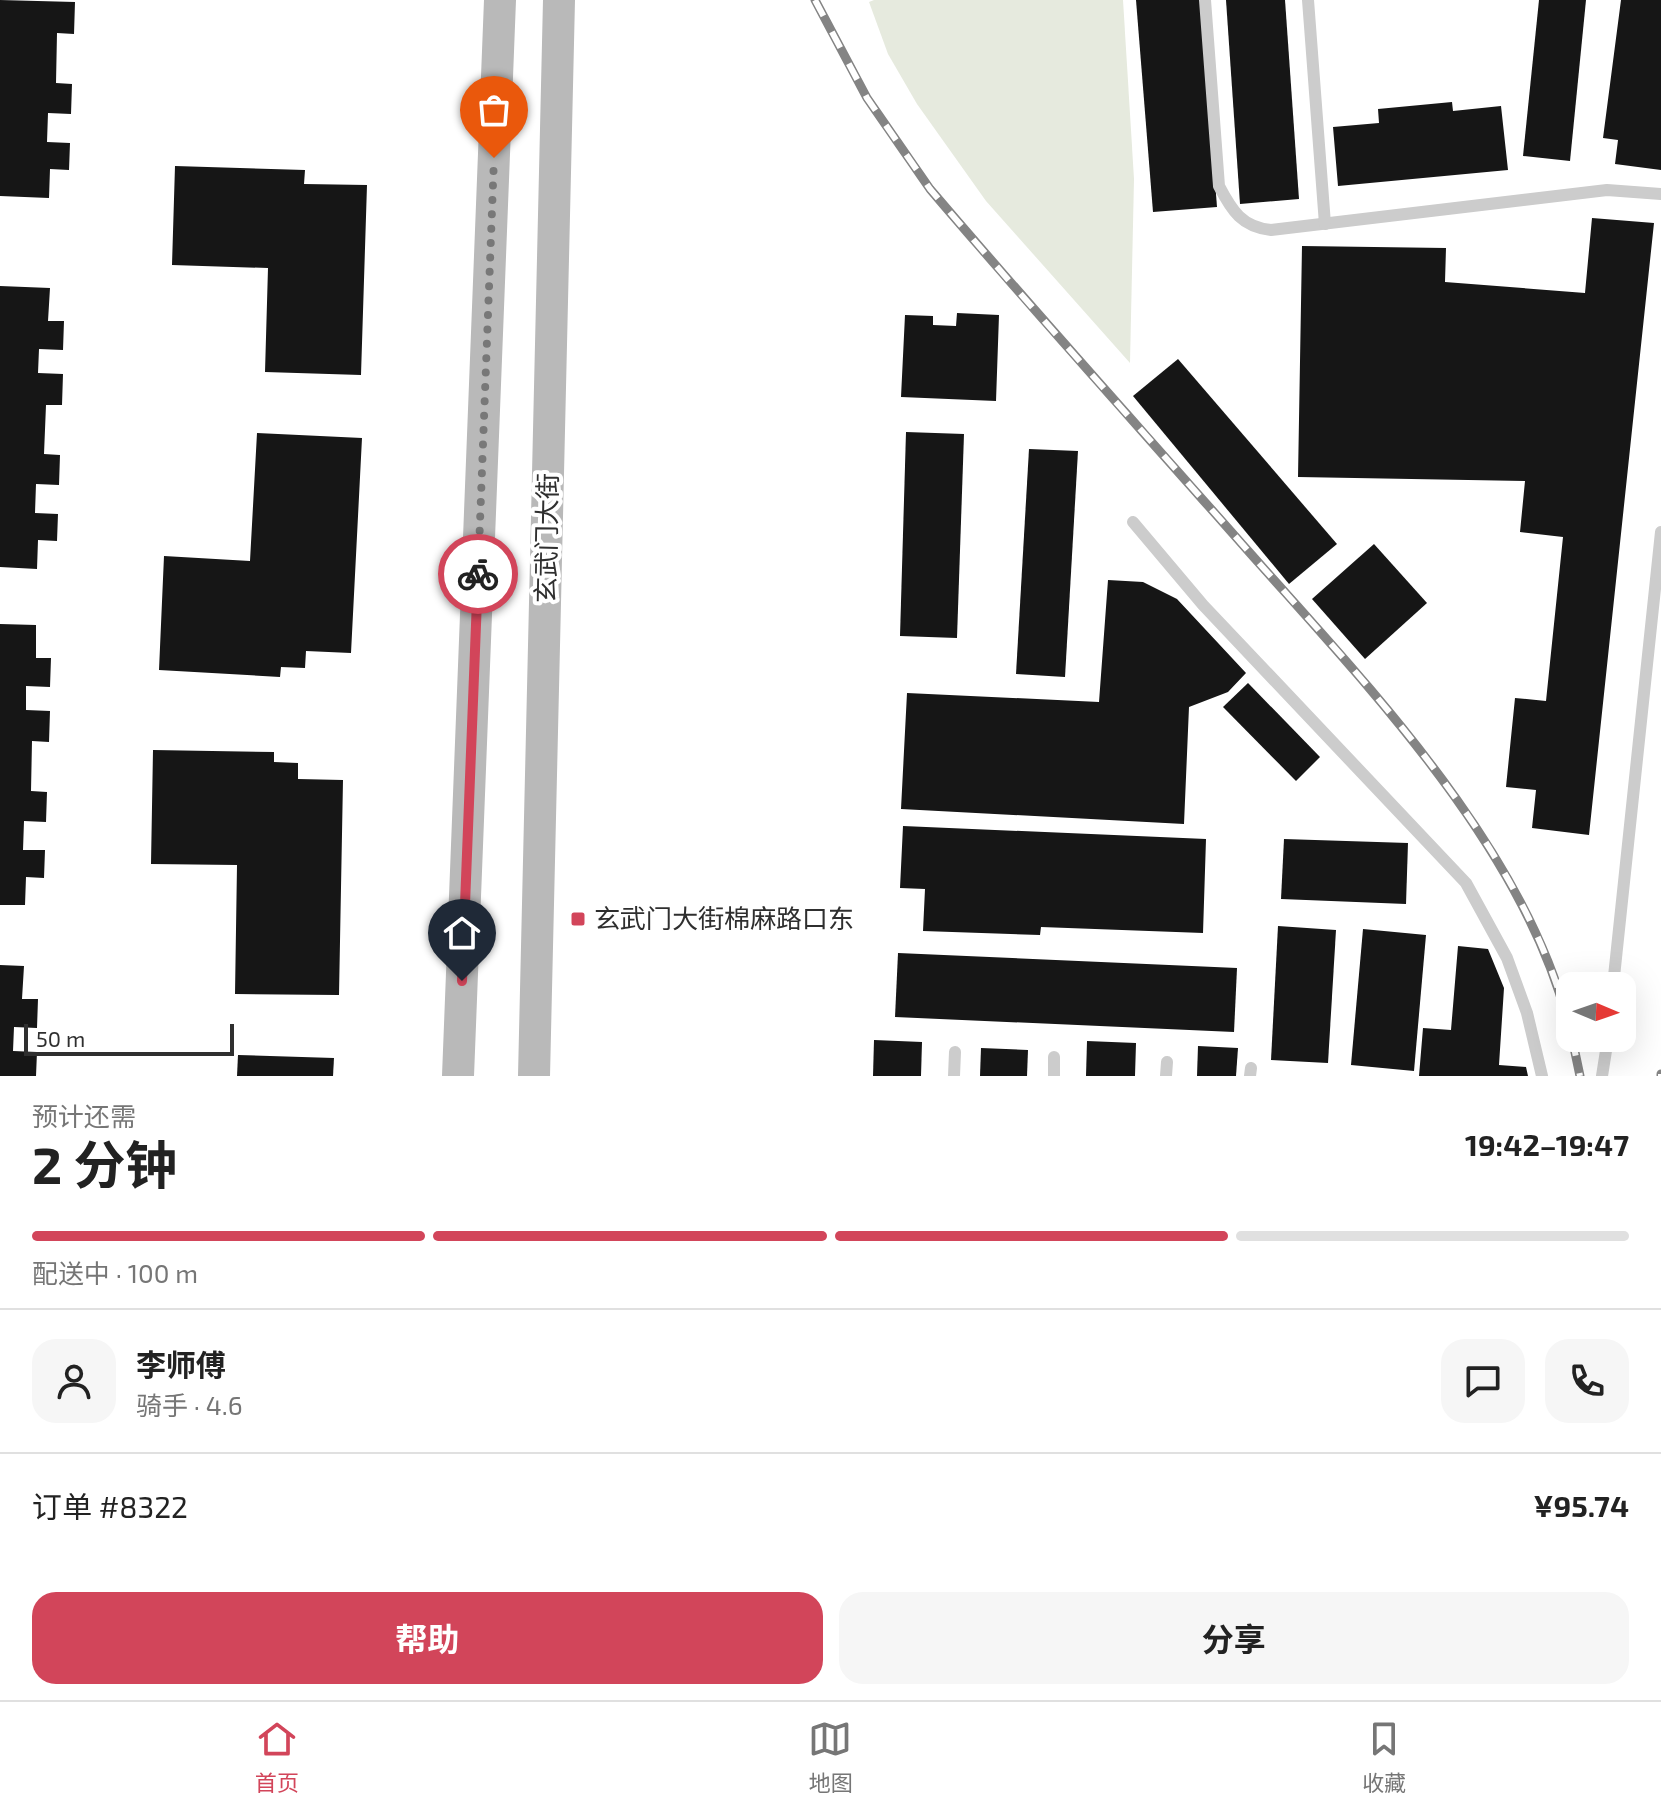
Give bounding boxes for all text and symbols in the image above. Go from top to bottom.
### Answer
pin [460,76,528,158]
icon: bag [472,88,516,132]
street label: 玄武门大街 [529,473,562,603]
courier [438,534,518,614]
icon: bike [456,552,500,596]
pin [428,899,496,981]
place label: 玄武门大街棉麻路口东 [594,902,854,933]
marker: 玄武门大街棉麻路口东 [569,910,587,928]
icon: home [440,911,484,955]
north arrow [1556,972,1636,1052]
map controls [1556,972,1636,1052]
scale bar [24,1020,234,1056]
text: 50 m [36,1025,85,1051]
text: 预计还需 [32,1100,136,1131]
text: 19:42–19:47 [1465,1126,1629,1162]
text: 2 分钟 [32,1132,177,1194]
text: 配送中 · 100 m [32,1257,198,1288]
button: person [32,1339,116,1423]
button: chat [1441,1339,1525,1423]
button: phone [1545,1339,1629,1423]
text: 李师傅 [136,1346,226,1382]
text: 骑手 · 4.6 [136,1389,243,1420]
text: ¥95.74 [1534,1487,1629,1523]
text: 订单 #8322 [32,1488,188,1524]
button: 帮助 [32,1592,823,1684]
button: 分享 [839,1592,1629,1684]
tab: 首页 [255,1717,299,1797]
tab: 地图 [808,1717,852,1797]
tab: 收藏 [1362,1717,1406,1797]

